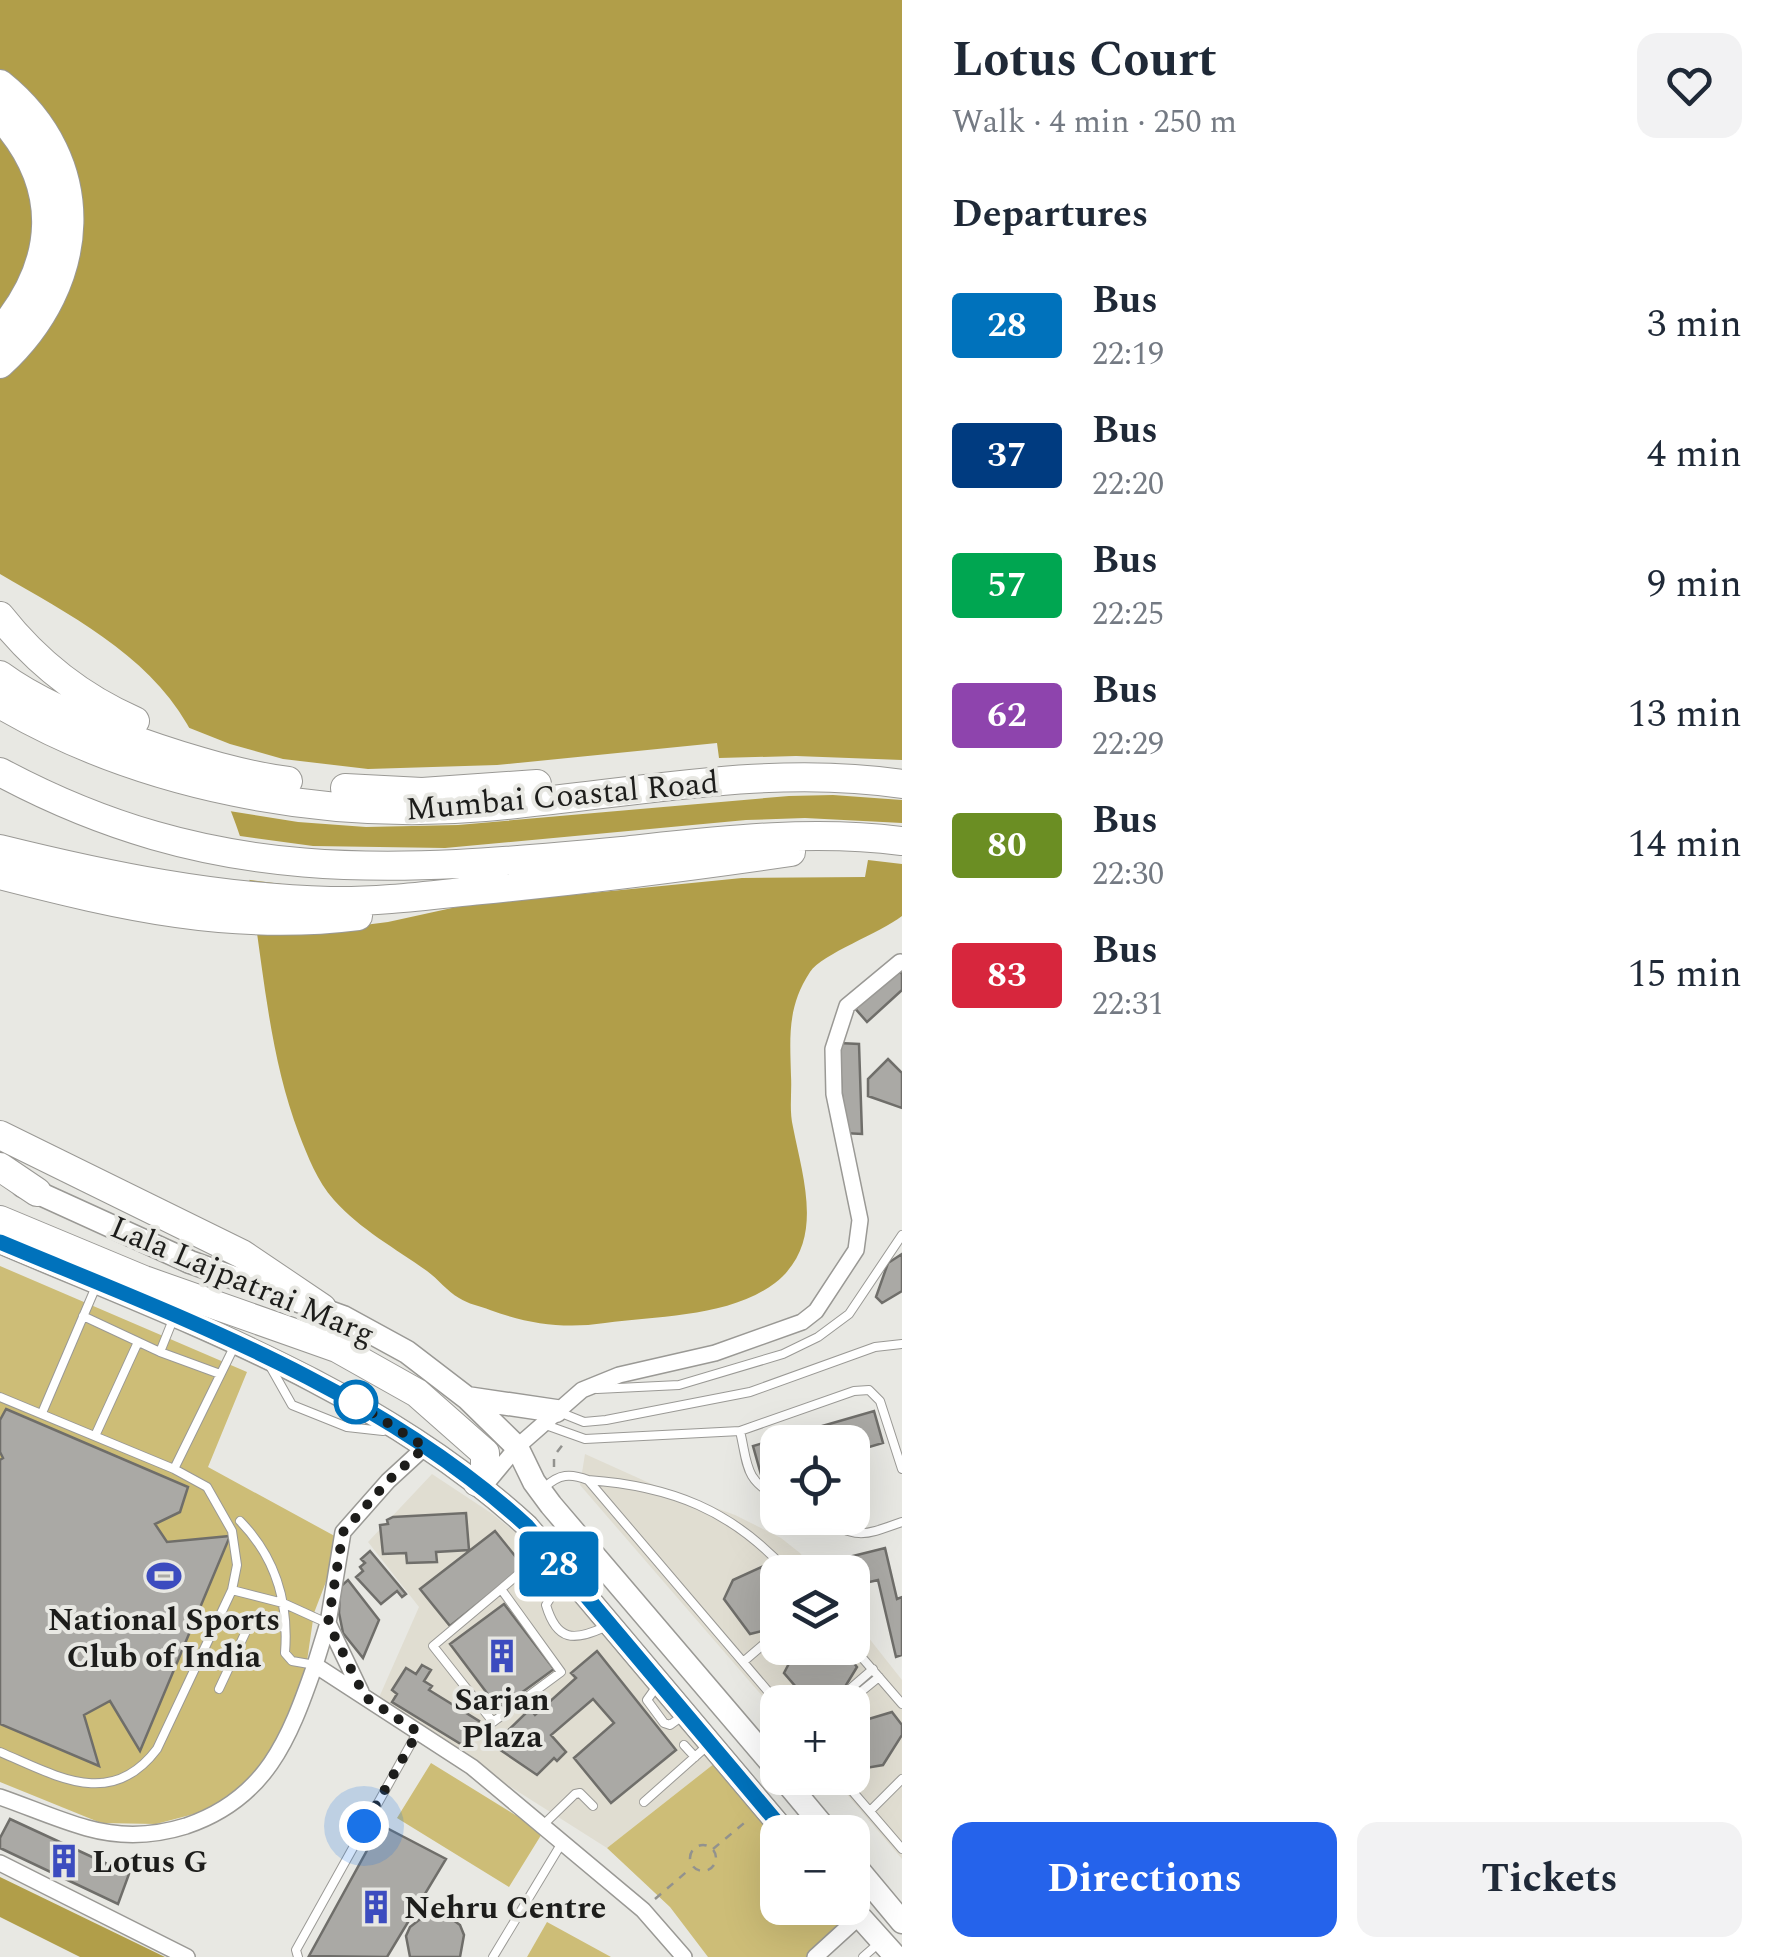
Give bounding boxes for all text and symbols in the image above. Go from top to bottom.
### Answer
text: Lotus Court [952,24,1217,97]
button: heart [1637,33,1742,138]
text: Walk · 4 min · 250 m [952,98,1237,147]
text: Departures [952,186,1148,244]
text: Bus [1092,272,1158,330]
text: 3 min [1647,296,1742,354]
text: 28 [987,299,1027,352]
text: 22:19 [1092,330,1164,379]
text: Bus [1092,402,1158,460]
text: 4 min [1647,426,1742,484]
text: 37 [987,429,1027,482]
text: 22:20 [1092,460,1164,509]
text: Bus [1092,532,1158,590]
text: 9 min [1647,556,1742,614]
text: 57 [987,559,1027,612]
text: 22:25 [1092,590,1164,639]
text: Bus [1092,662,1158,720]
text: 13 min [1628,686,1742,744]
text: 62 [987,689,1027,742]
text: 22:29 [1092,720,1164,769]
street label: Mumbai Coastal Road [404,758,721,835]
text: Bus [1092,792,1158,850]
text: 14 min [1628,816,1742,874]
text: 80 [987,819,1027,872]
text: 22:30 [1092,850,1164,899]
text: Bus [1092,922,1158,980]
text: 15 min [1628,946,1742,1004]
text: 83 [987,949,1027,1002]
text: 22:31 [1092,980,1164,1029]
street label: Lala Lajpatrai Marg [102,1203,382,1359]
unlabelled marker [335,1381,377,1423]
map controls [760,1425,870,1925]
button: locate [760,1425,870,1535]
line badge: 28 [514,1532,604,1596]
text: 28 [539,1538,579,1591]
button: layers [760,1555,870,1665]
sports icon: National Sports Club of India [145,1557,183,1595]
place label: National Sports Club of India [48,1596,280,1682]
building icon: Sarjan Plaza [483,1637,521,1675]
place label: Sarjan Plaza [454,1676,550,1762]
button: + [760,1685,870,1795]
your location [339,1801,389,1851]
button: − [760,1815,870,1925]
button: Directions [952,1822,1337,1937]
button: Tickets [1357,1822,1742,1937]
place label: Lotus G [92,1838,208,1887]
building icon: Lotus G [45,1842,83,1880]
place label: Nehru Centre [404,1884,606,1933]
building icon: Nehru Centre [357,1888,395,1926]

